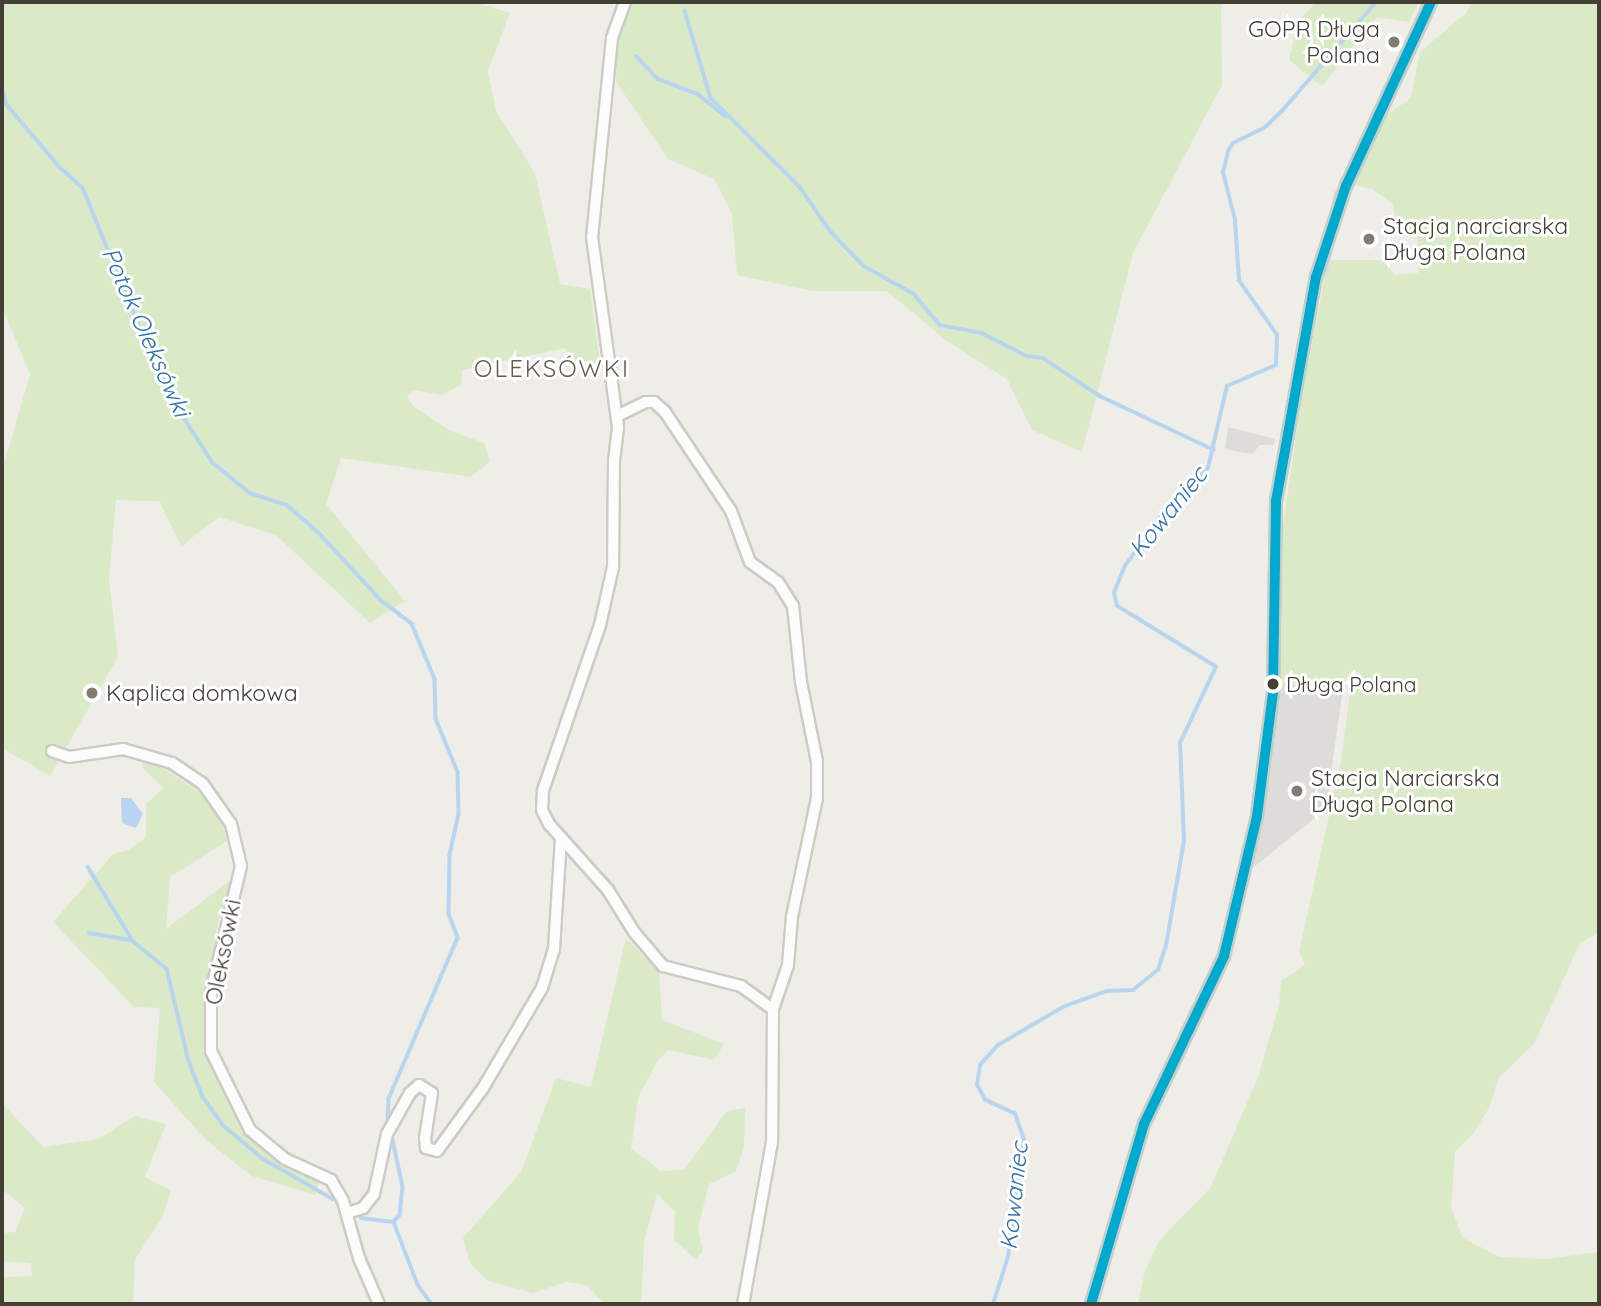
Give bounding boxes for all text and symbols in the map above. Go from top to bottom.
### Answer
place label: GOPR Długa Polana [1248,15,1380,69]
marker: GOPR Długa Polana [1386,34,1402,50]
place label: Stacja narciarska Długa Polana [1383,212,1568,266]
marker: Stacja narciarska Długa Polana [1361,231,1377,247]
water label: Potok Oleksówki [96,243,196,421]
district label: OLEKSÓWKI [475,355,629,383]
water label: Kowaniec [1123,461,1213,563]
place label: Długa Polana [1286,671,1417,697]
marker: Długa Polana [1266,677,1280,691]
place label: Kaplica domkowa [106,679,298,707]
marker: Kaplica domkowa [84,685,100,701]
place label: Stacja Narciarska Długa Polana [1311,764,1500,818]
marker: Stacja Narciarska Długa Polana [1289,783,1305,799]
street label: Oleksówki [199,897,247,1007]
water label: Kowaniec [994,1141,1034,1251]

